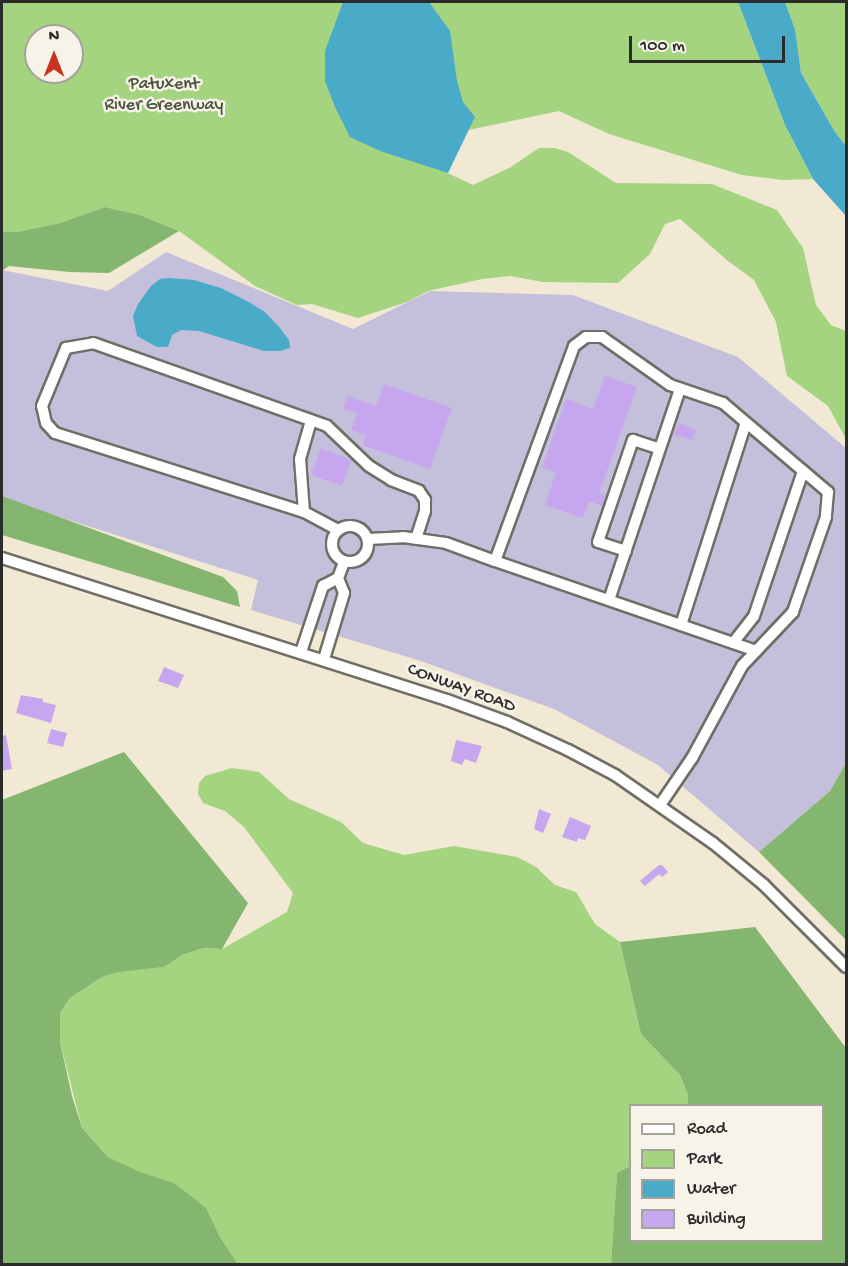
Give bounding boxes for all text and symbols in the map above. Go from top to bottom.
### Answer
north arrow [24,24,84,84]
scale bar [632,24,788,62]
text: N [49,28,59,47]
text: 100 m [640,36,685,57]
park label: Patuxent River Greenway [105,75,223,118]
street label: CONWAY ROAD [404,659,518,719]
legend [629,1104,824,1242]
text: Road [687,1119,726,1140]
text: Park [687,1149,721,1170]
text: Water [687,1179,735,1200]
text: Building [687,1209,746,1230]

